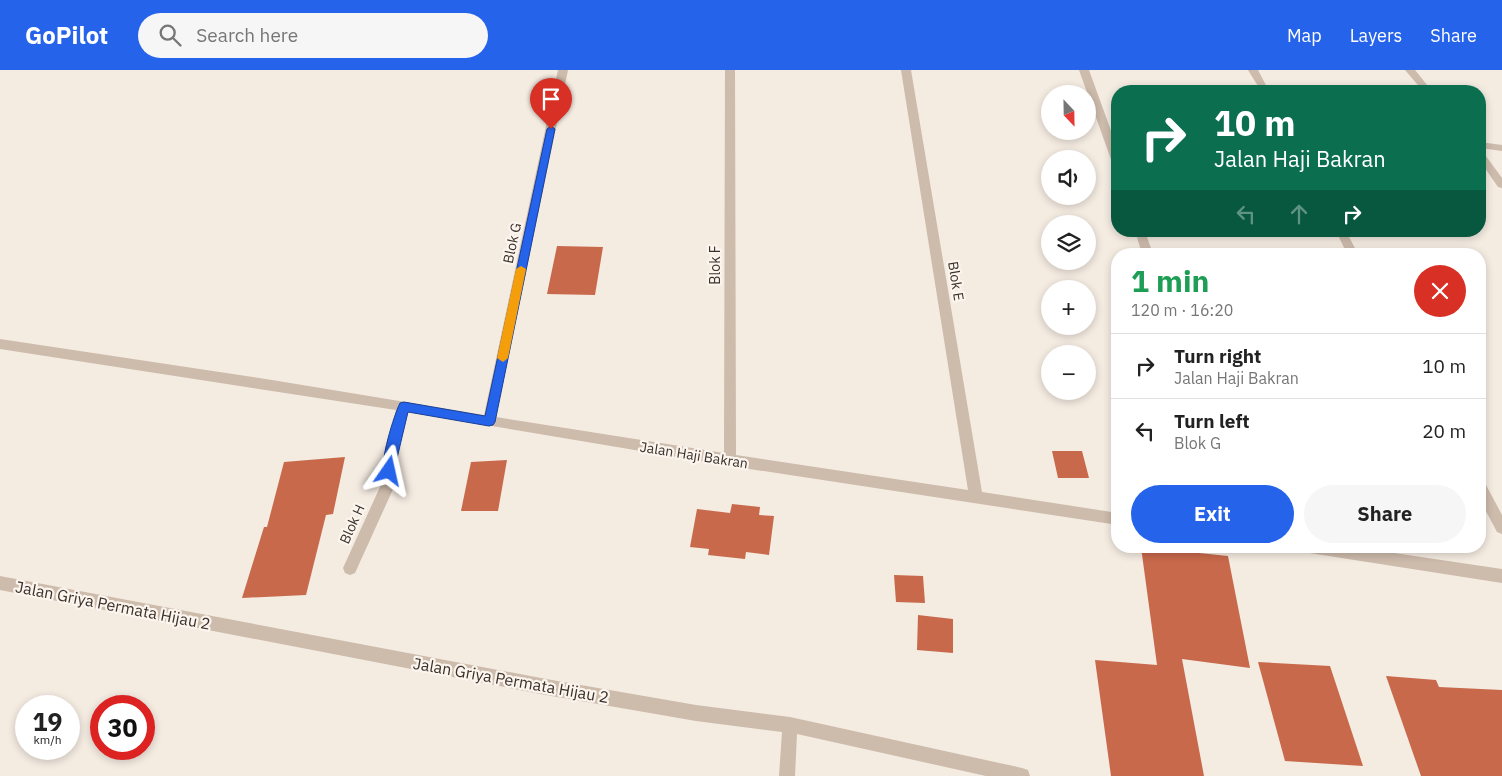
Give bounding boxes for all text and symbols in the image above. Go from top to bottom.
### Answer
search box [138,13,488,58]
text: GoPilot [25,19,108,51]
icon: search [156,21,184,49]
text: Search here [196,23,298,47]
text: Map [1287,24,1322,47]
text: Layers [1350,24,1402,47]
text: Share [1430,24,1477,47]
pin [530,78,572,129]
icon: arrive [537,85,565,113]
north arrow [1041,85,1096,140]
map controls [1041,85,1096,400]
text: 10 m [1214,100,1296,146]
icon: right [1131,105,1196,170]
text: Jalan Haji Bakran [1214,144,1386,173]
button: sound [1041,150,1096,205]
icon: left [1232,200,1260,228]
icon: ahead [1285,200,1313,228]
icon: right [1338,200,1366,228]
button: layers [1041,215,1096,270]
street label: Blok G [499,221,525,265]
street label: Blok F [706,245,724,285]
street label: Blok E [944,260,968,302]
text: 1 min [1131,261,1209,300]
button: close [1414,265,1466,317]
button: + [1041,280,1096,335]
text: 120 m · 16:20 [1131,300,1233,320]
text: Turn right [1174,344,1261,368]
button: − [1041,345,1096,400]
icon: right [1131,352,1159,380]
text: 10 m [1422,354,1466,378]
text: Jalan Haji Bakran [1174,368,1299,388]
text: Turn left [1174,409,1250,433]
icon: left [1131,417,1159,445]
text: 20 m [1422,419,1466,443]
text: Blok G [1174,433,1221,453]
street label: Jalan Haji Bakran [639,438,749,472]
position arrow [362,444,414,496]
button: Exit [1131,485,1294,543]
button: Share [1304,485,1466,543]
street label: Blok H [335,501,369,547]
street label: Jalan Griya Permata Hijau 2 [14,576,212,634]
street label: Jalan Griya Permata Hijau 2 [412,653,610,707]
speed limit sign: 30 [90,695,155,760]
text: 19 [32,705,63,738]
text: km/h [33,732,62,747]

